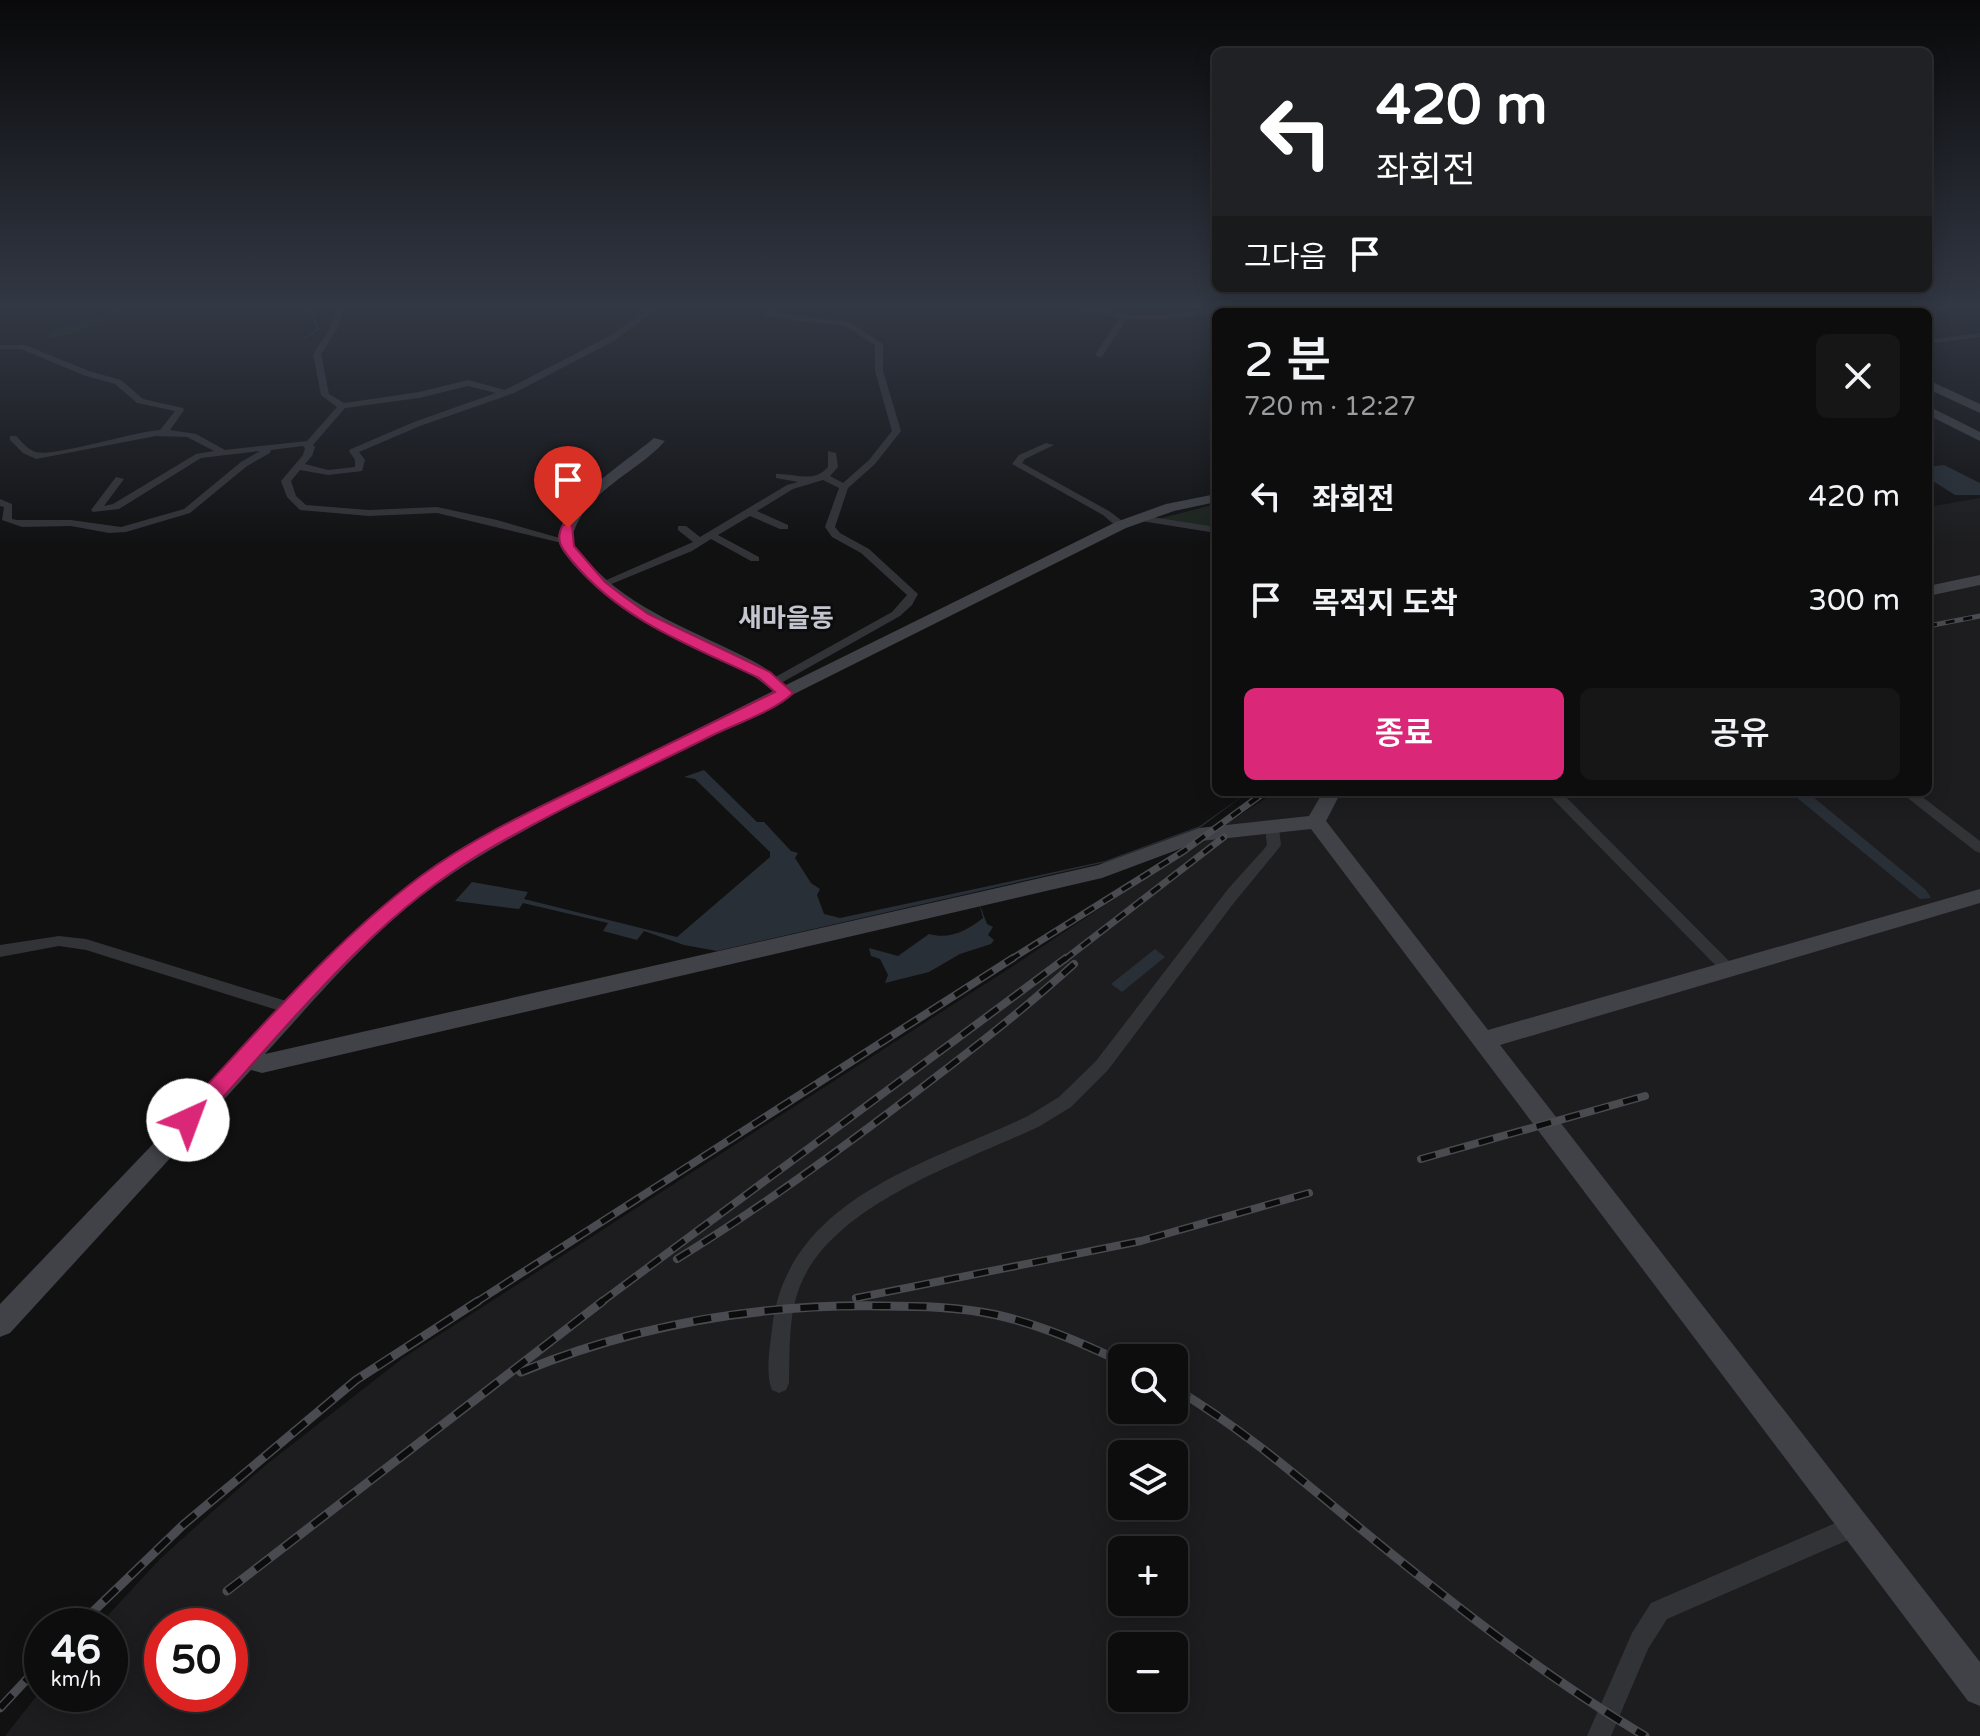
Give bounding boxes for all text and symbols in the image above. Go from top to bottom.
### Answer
text: 420 m [1376,72,1547,139]
icon: left [1244,80,1348,184]
text: 좌회전 [1376,149,1475,192]
icon: arrive [1343,232,1387,276]
text: 그다음 [1244,239,1327,276]
text: 2 분 [1244,332,1331,390]
button: close [1816,334,1900,418]
text: 720 m · 12:27 [1244,391,1416,422]
pin [534,446,602,528]
icon: arrive [546,458,590,502]
icon: left [1244,474,1288,518]
text: 420 m [1808,478,1900,515]
text: 좌회전 [1312,481,1395,518]
icon: arrive [1244,578,1288,622]
text: 300 m [1808,582,1900,619]
text: 목적지 도착 [1312,585,1458,622]
district label: 새마을동 [738,603,834,634]
button: 종료 [1244,688,1564,780]
button: 공유 [1580,688,1900,780]
position arrow [146,1078,230,1162]
map controls [1108,1344,1188,1712]
button: search [1108,1344,1188,1424]
button: layers [1108,1440,1188,1520]
button: + [1108,1536,1188,1616]
speed limit sign: 50 [144,1608,248,1712]
text: 46 [51,1626,101,1674]
button: − [1108,1632,1188,1712]
text: km/h [51,1668,101,1692]

